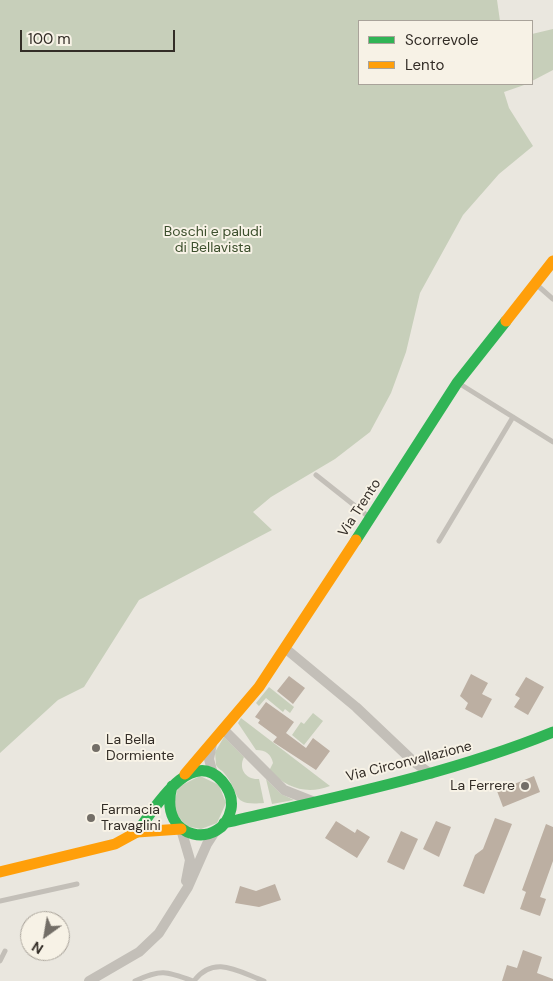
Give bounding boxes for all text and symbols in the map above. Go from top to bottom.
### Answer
scale bar [22,20,178,52]
legend [358,20,533,85]
text: 100 m [28,29,71,49]
text: Scorrevole [405,30,479,50]
text: Lento [405,55,444,75]
park label: Boschi e paludi di Bellavista [164,224,262,256]
street label: Via Trento [335,476,385,540]
place label: La Bella Dormiente [106,732,174,764]
street label: Via Circonvallazione [344,738,474,786]
marker: La Bella Dormiente [90,742,102,754]
place label: La Ferrere [450,778,515,794]
marker: La Ferrere [519,780,531,792]
place label: Farmacia Travaglini [101,802,161,834]
marker: Farmacia Travaglini [85,812,97,824]
north arrow [20,911,70,961]
text: N [28,938,47,958]

